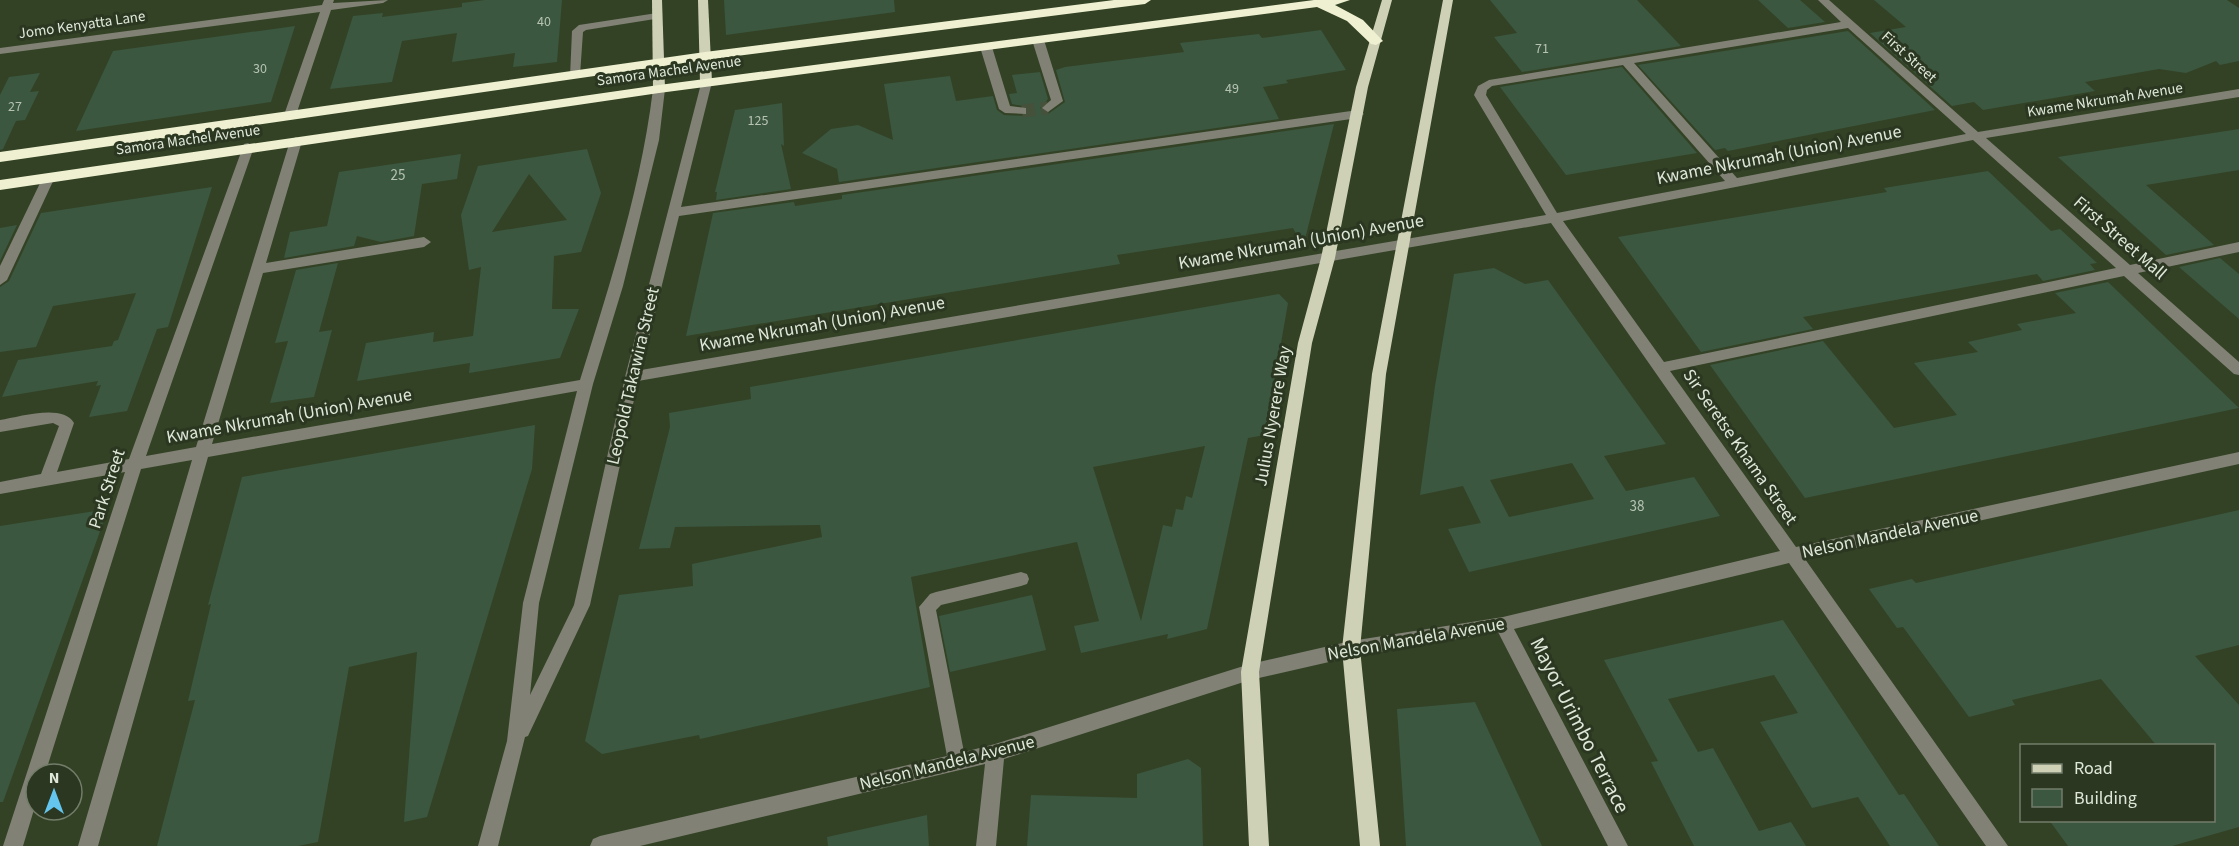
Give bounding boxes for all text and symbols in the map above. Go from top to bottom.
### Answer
street label: Jomo Kenyatta Lane [17,6,147,44]
house number: 40 [537,12,551,32]
street label: First Street [1877,26,1941,88]
house number: 71 [1535,39,1549,59]
street label: Samora Machel Avenue [595,50,743,92]
house number: 30 [253,59,267,79]
street label: Kwame Nkrumah Avenue [2026,77,2184,123]
house number: 49 [1225,79,1239,99]
house number: 27 [8,97,22,117]
house number: 125 [748,111,768,131]
street label: Samora Machel Avenue [114,119,262,161]
street label: Kwame Nkrumah (Union) Avenue [1654,119,1904,191]
house number: 25 [391,165,405,186]
street label: First Street Mall [2068,190,2172,286]
street label: Kwame Nkrumah (Union) Avenue [1176,208,1426,276]
street label: Leopold Takawira Street [600,285,666,467]
street label: Kwame Nkrumah (Union) Avenue [697,290,947,358]
street label: Julius Nyerere Way [1248,343,1298,488]
street label: Sir Seretse Khama Street [1677,364,1803,530]
street label: Kwame Nkrumah (Union) Avenue [164,382,414,450]
street label: Park Street [82,446,132,532]
house number: 38 [1630,496,1644,517]
street label: Nelson Mandela Avenue [1800,503,1980,565]
street label: Nelson Mandela Avenue [1325,611,1507,667]
street label: Mayor Urimbo Terrace [1523,632,1637,818]
street label: Nelson Mandela Avenue [857,729,1037,797]
legend [2020,744,2215,822]
text: Road [2074,756,2113,781]
north arrow [24,762,84,822]
text: N [49,767,59,789]
text: Building [2074,786,2137,811]

